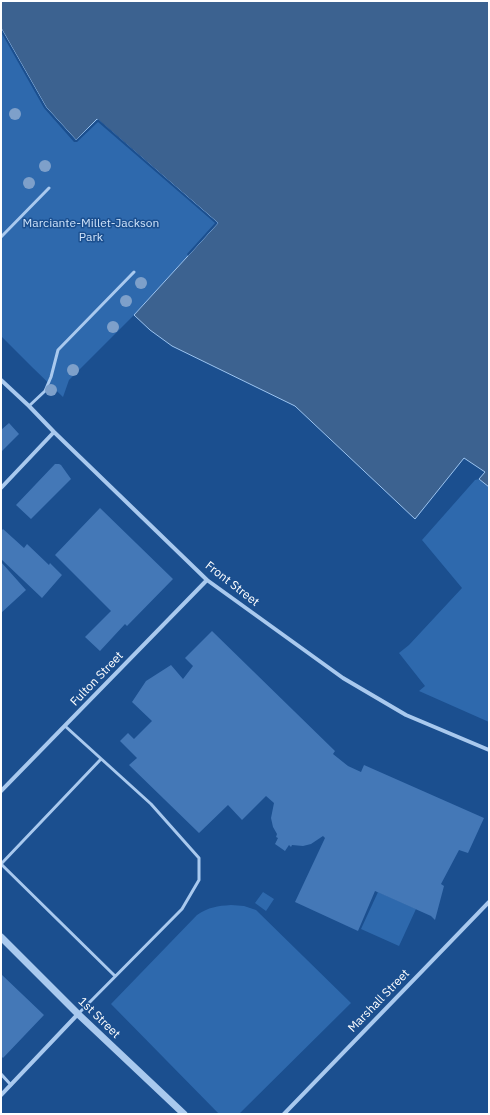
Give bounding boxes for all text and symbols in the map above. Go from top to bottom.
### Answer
park label: Marciante-Millet-Jackson Park [23,217,159,245]
street label: Front Street [202,559,262,609]
street label: Fulton Street [68,649,126,709]
street label: Marshall Street [345,967,413,1035]
street label: 1st Street [75,994,123,1042]

